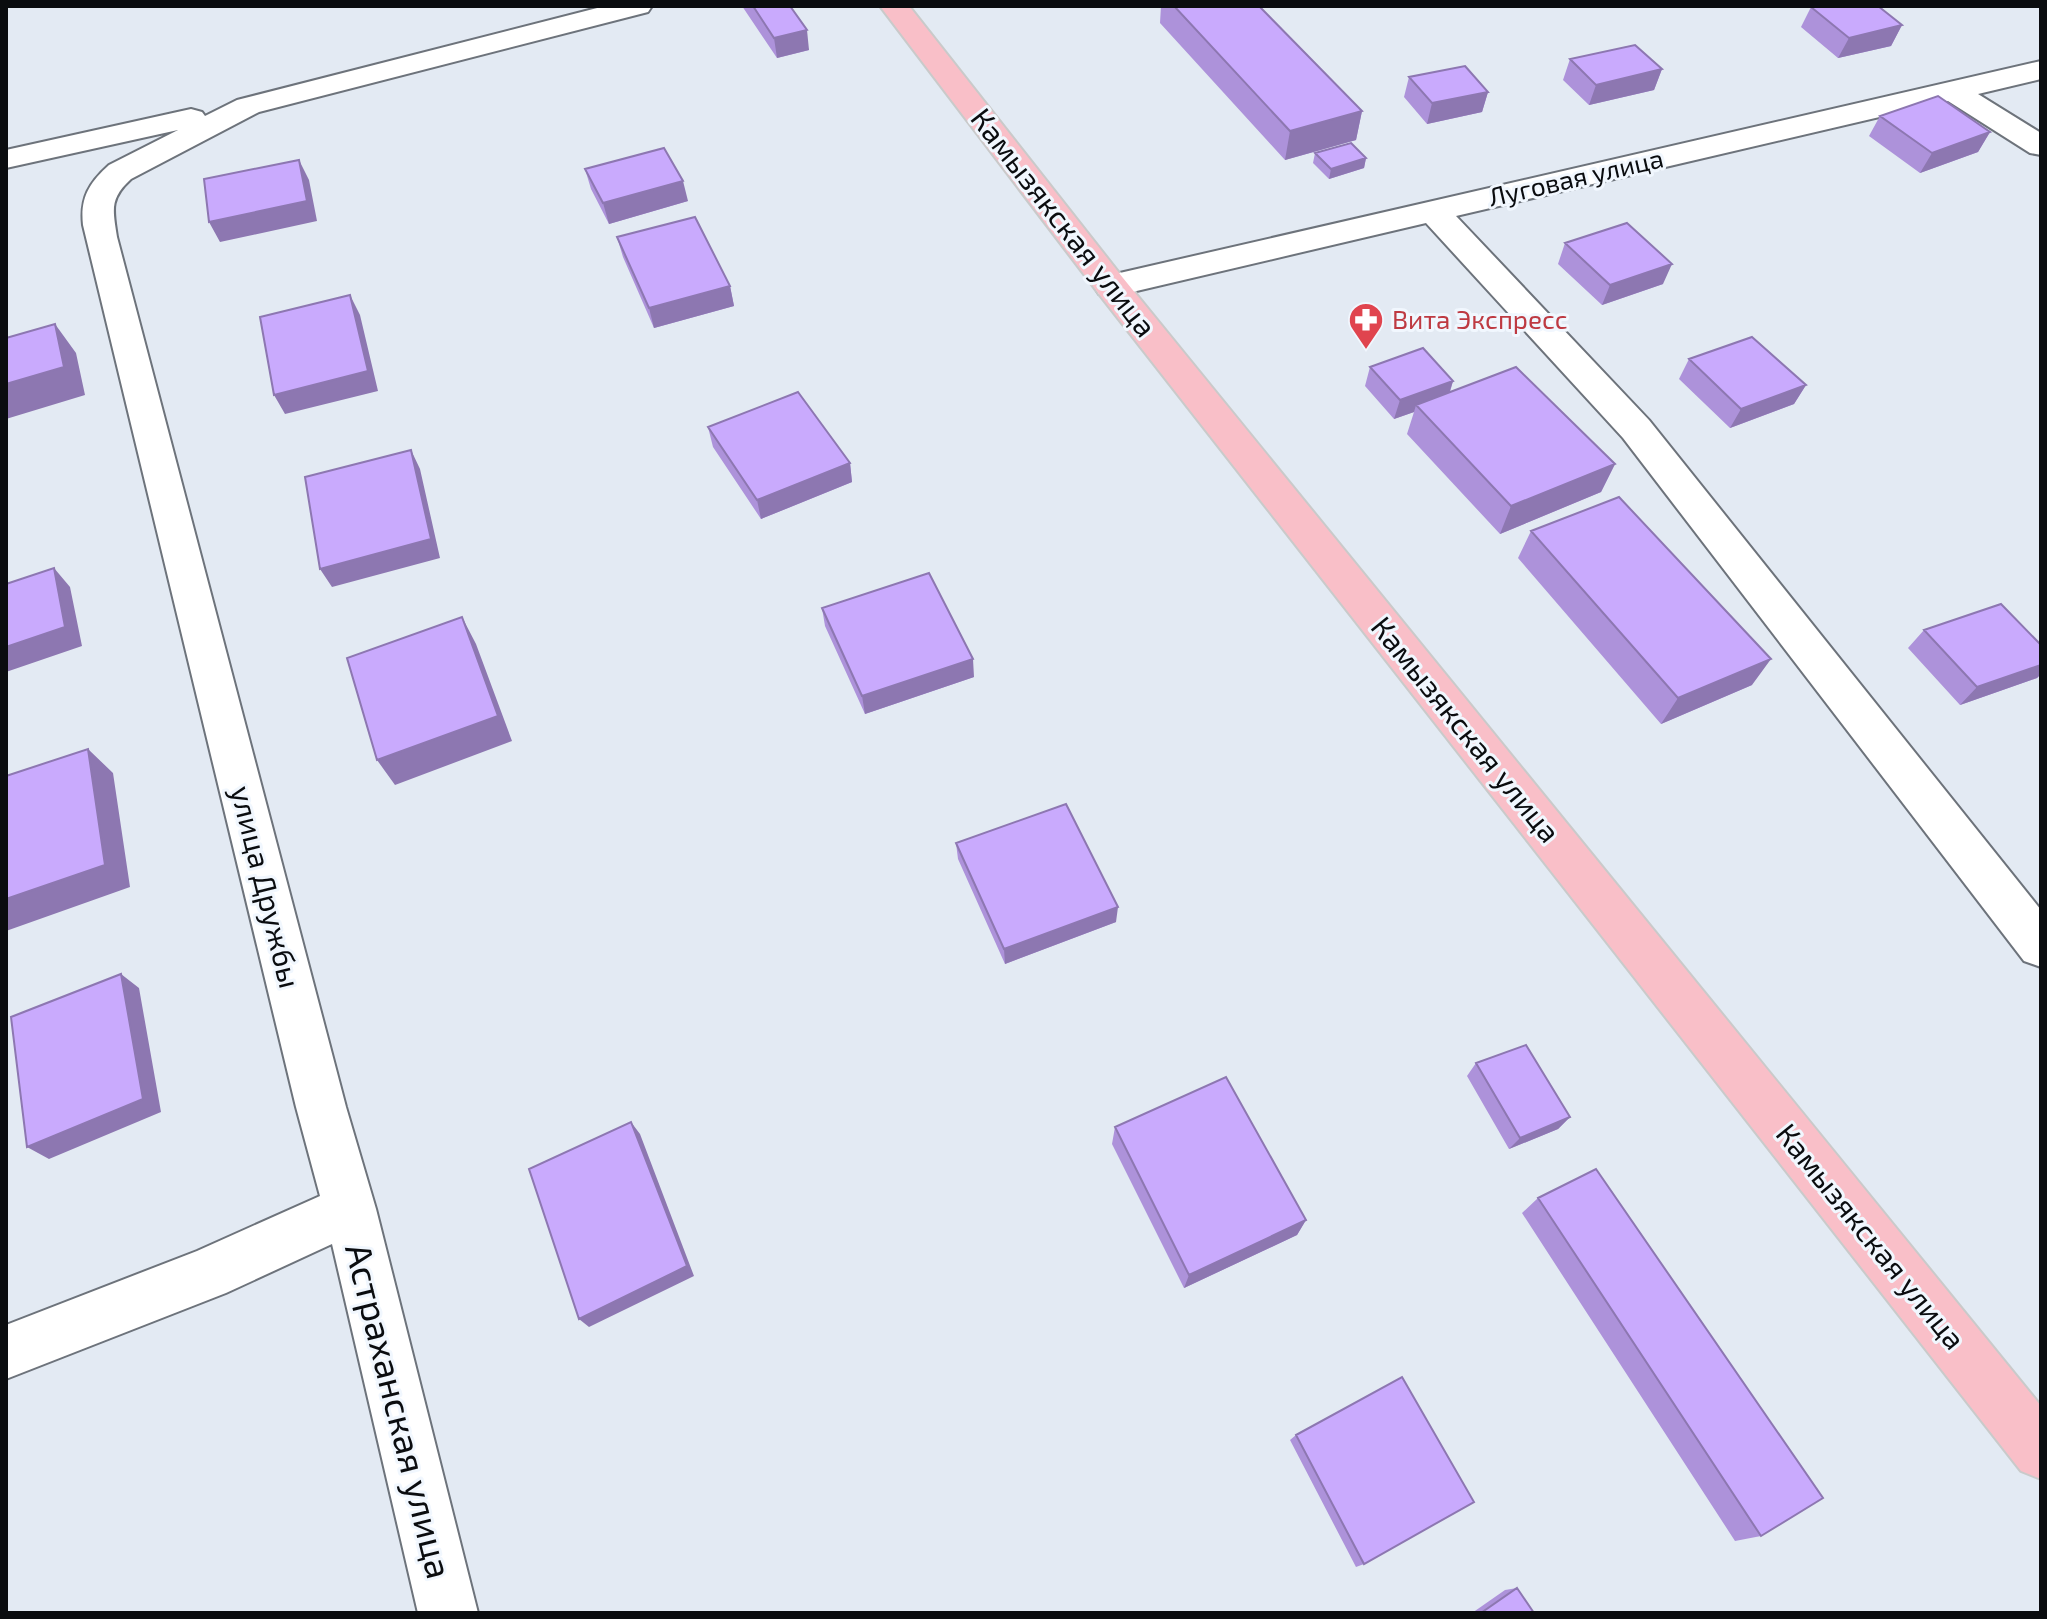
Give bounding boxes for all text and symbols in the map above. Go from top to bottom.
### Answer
street label: Камызякская улица [963,100,1165,344]
street label: Луговая улица [1485,141,1666,213]
pharmacy icon: Вита Экспресс [1347,301,1385,351]
place label: Вита Экспресс [1392,303,1567,334]
street label: Камызякская улица [1364,609,1569,849]
street label: улица Дружбы [223,782,309,992]
street label: Камызякская улица [1769,1116,1974,1356]
street label: Астраханская улица [337,1239,463,1583]

